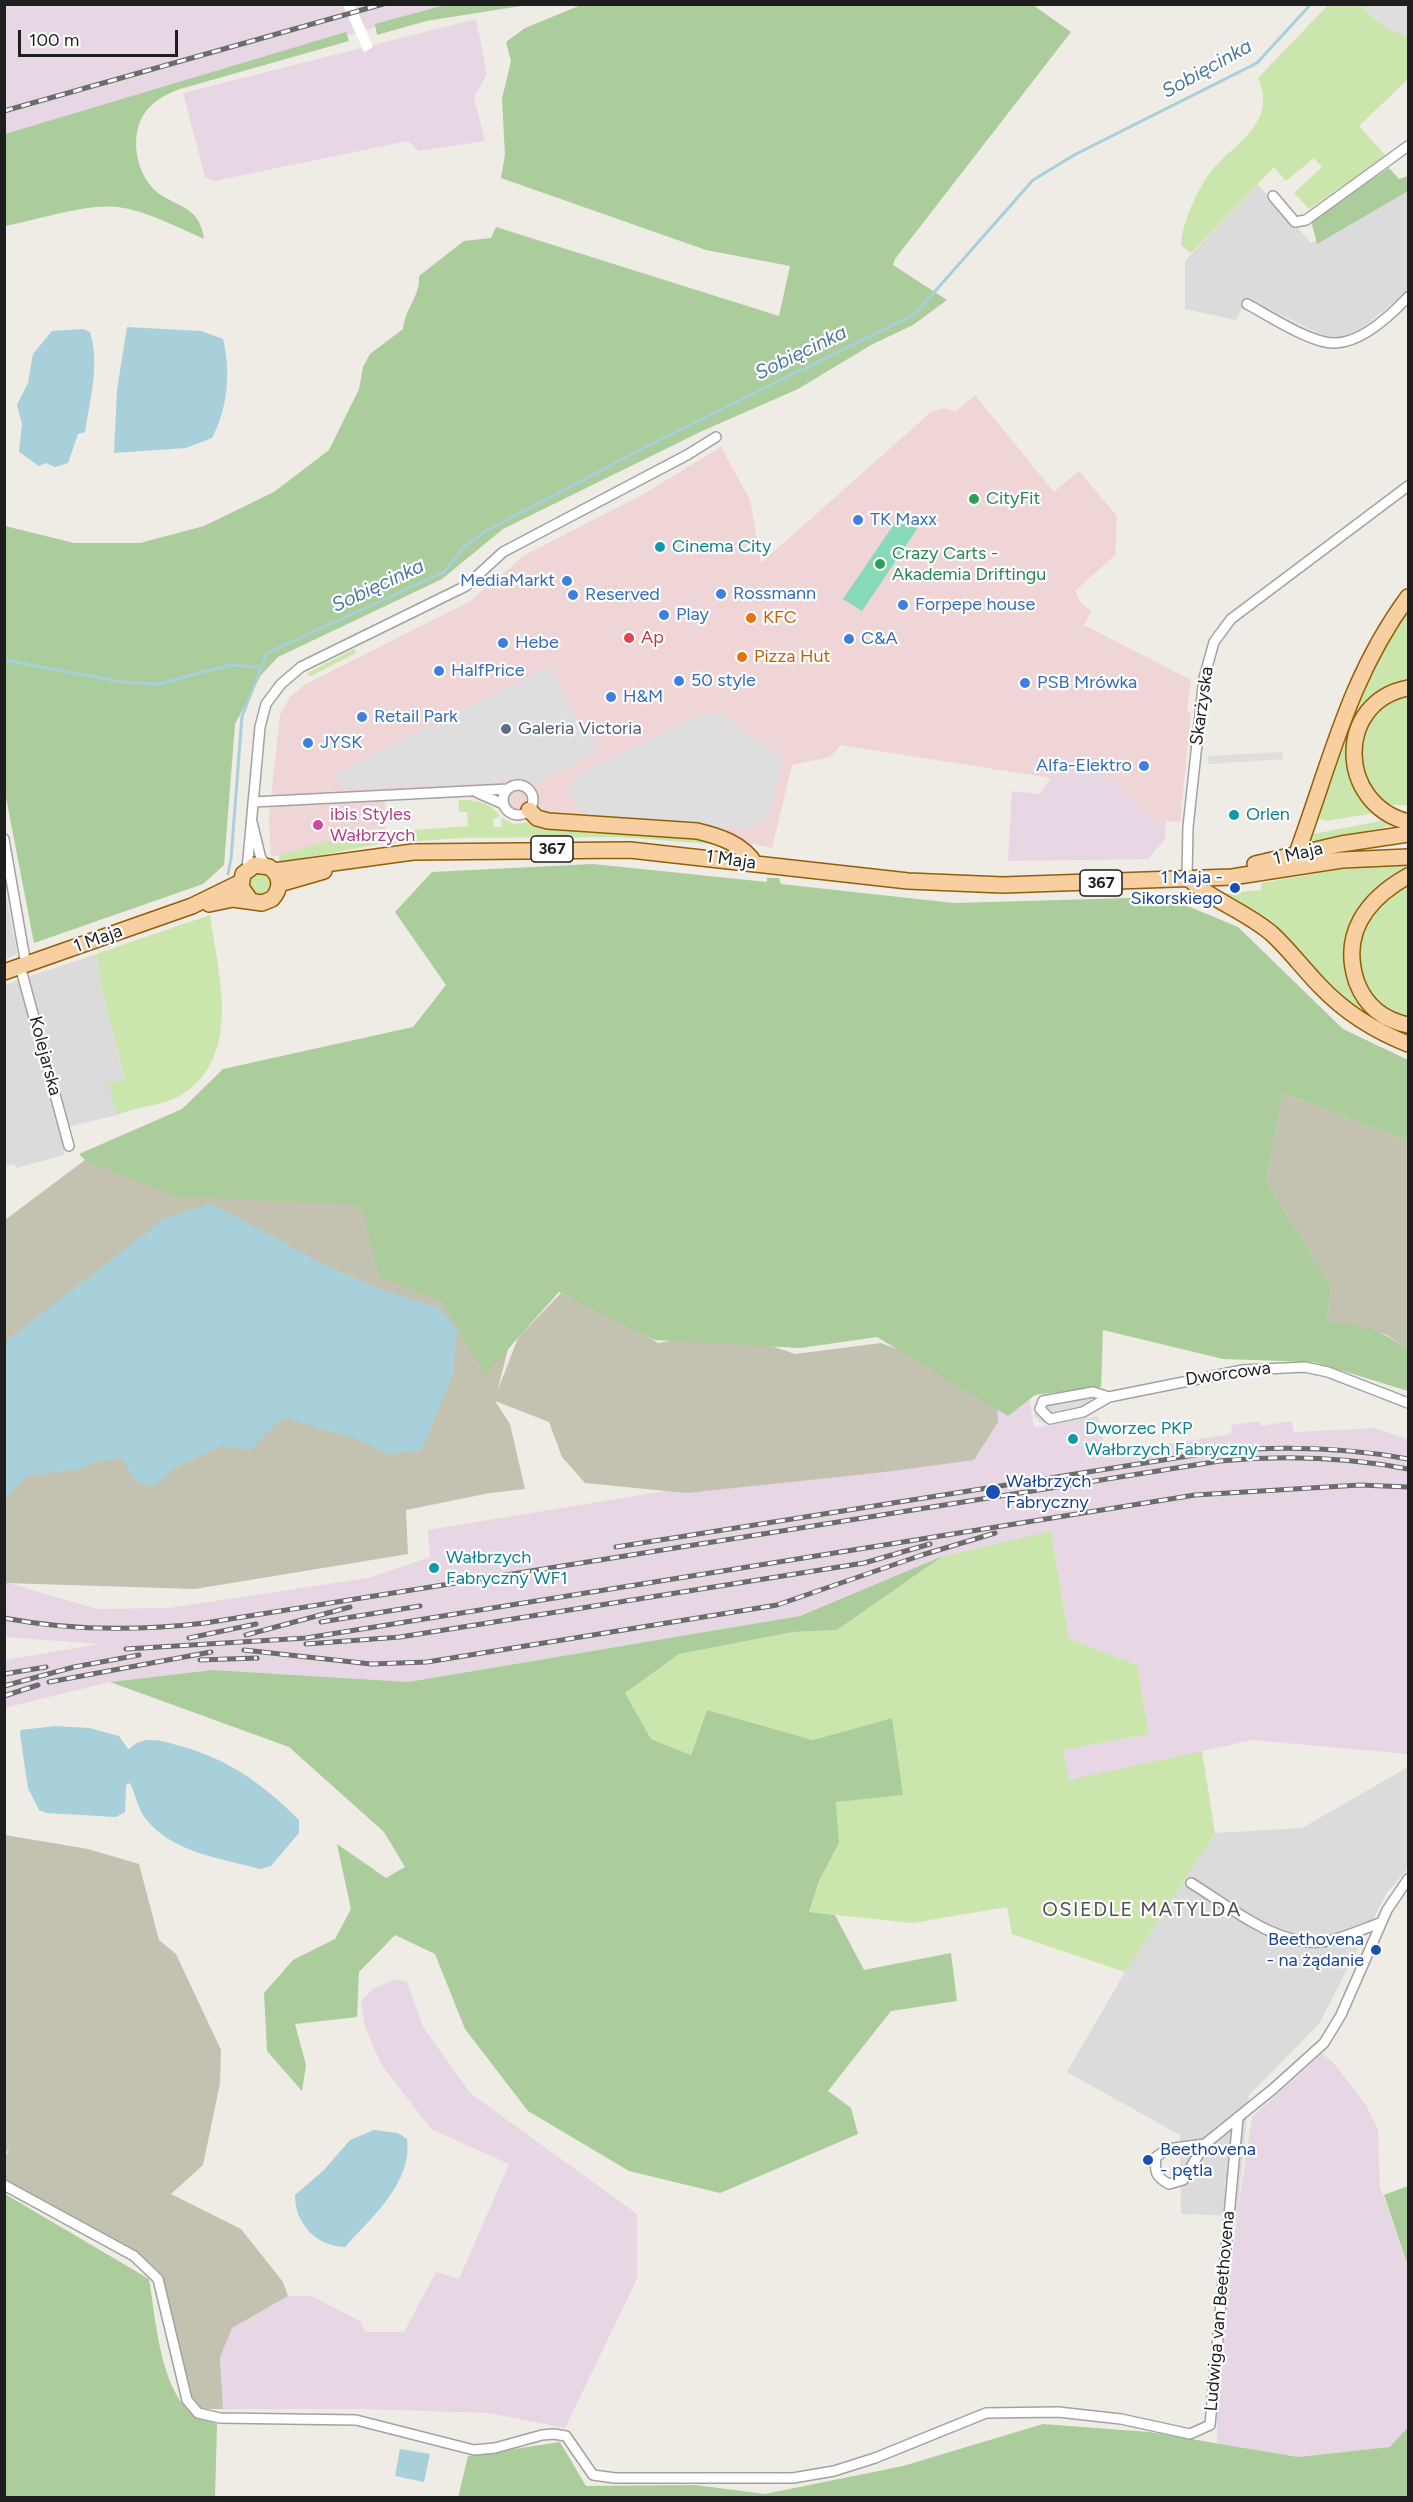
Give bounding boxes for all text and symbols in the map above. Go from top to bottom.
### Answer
scale bar [21,18,182,56]
text: 100 m [29,29,79,51]
water label: Sobięcinka [1158,34,1256,104]
water label: Sobięcinka [751,320,851,386]
place label: CityFit [986,488,1040,510]
marker: CityFit [967,492,981,506]
place label: TK Maxx [870,509,937,531]
marker: TK Maxx [851,513,865,527]
place label: Cinema City [672,536,771,558]
marker: Cinema City [653,540,667,554]
place label: Crazy Carts - Akademia Driftingu [892,543,1046,586]
water label: Sobięcinka [328,554,428,618]
marker: Crazy Carts - Akademia Driftingu [873,557,887,571]
place label: MediaMarkt [460,570,555,592]
marker: MediaMarkt [560,574,574,588]
place label: Rossmann [733,583,816,605]
place label: Reserved [585,584,660,606]
marker: Rossmann [714,587,728,601]
marker: Reserved [566,588,580,602]
place label: Forpepe house [915,594,1035,616]
marker: Forpepe house [896,598,910,612]
place label: Play [676,604,709,626]
place label: KFC [763,607,797,629]
marker: Play [657,608,671,622]
marker: KFC [744,611,758,625]
place label: Ap [641,627,664,649]
place label: C&A [861,628,898,650]
marker: Ap [622,631,636,645]
place label: Hebe [515,632,559,654]
marker: C&A [842,632,856,646]
marker: Hebe [496,636,510,650]
place label: Pizza Hut [754,646,830,668]
marker: Pizza Hut [735,650,749,664]
place label: HalfPrice [451,660,524,682]
marker: HalfPrice [432,664,446,678]
street label: Skarżyska [1186,665,1218,747]
place label: 50 style [691,670,756,692]
place label: PSB Mrówka [1037,672,1137,694]
marker: 50 style [672,674,686,688]
marker: PSB Mrówka [1018,676,1032,690]
place label: H&M [623,686,663,708]
marker: H&M [604,690,618,704]
place label: Retail Park [374,706,458,728]
marker: Retail Park [355,710,369,724]
place label: Galeria Victoria [518,718,642,740]
marker: Galeria Victoria [499,722,513,736]
place label: JYSK [320,732,362,754]
marker: JYSK [301,736,315,750]
place label: Alfa-Elektro [1036,755,1132,777]
marker: Alfa-Elektro [1137,759,1151,773]
place label: ibis Styles Wałbrzych [330,804,415,846]
place label: Orlen [1246,804,1290,826]
marker: Orlen [1227,808,1241,822]
marker: ibis Styles Wałbrzych [311,818,325,832]
road number: 367 [531,836,573,862]
street label: 1 Maja [1271,838,1325,870]
street label: 1 Maja [705,846,757,874]
place label: 1 Maja - Sikorskiego [1131,867,1223,910]
road number: 367 [1080,870,1122,896]
marker: 1 Maja - Sikorskiego [1228,881,1242,895]
street label: 1 Maja [71,920,125,958]
street label: Kolejarska [24,1014,66,1098]
street label: Dworcowa [1184,1357,1272,1391]
place label: Dworzec PKP Wałbrzych Fabryczny [1085,1418,1257,1460]
marker: Dworzec PKP Wałbrzych Fabryczny [1066,1432,1080,1446]
place label: Wałbrzych Fabryczny [1006,1471,1091,1514]
marker: Wałbrzych Fabryczny [984,1483,1002,1501]
place label: Wałbrzych Fabryczny WF1 [446,1547,568,1590]
marker: Wałbrzych Fabryczny WF1 [427,1561,441,1575]
district label: OSIEDLE MATYLDA [1042,1898,1242,1922]
place label: Beethovena - na żądanie [1267,1929,1364,1972]
marker: Beethovena - na żądanie [1369,1943,1383,1957]
place label: Beethovena - pętla [1160,2139,1256,2182]
marker: Beethovena - pętla [1141,2153,1155,2167]
street label: Ludwiga van Beethovena [1200,2210,1240,2412]

